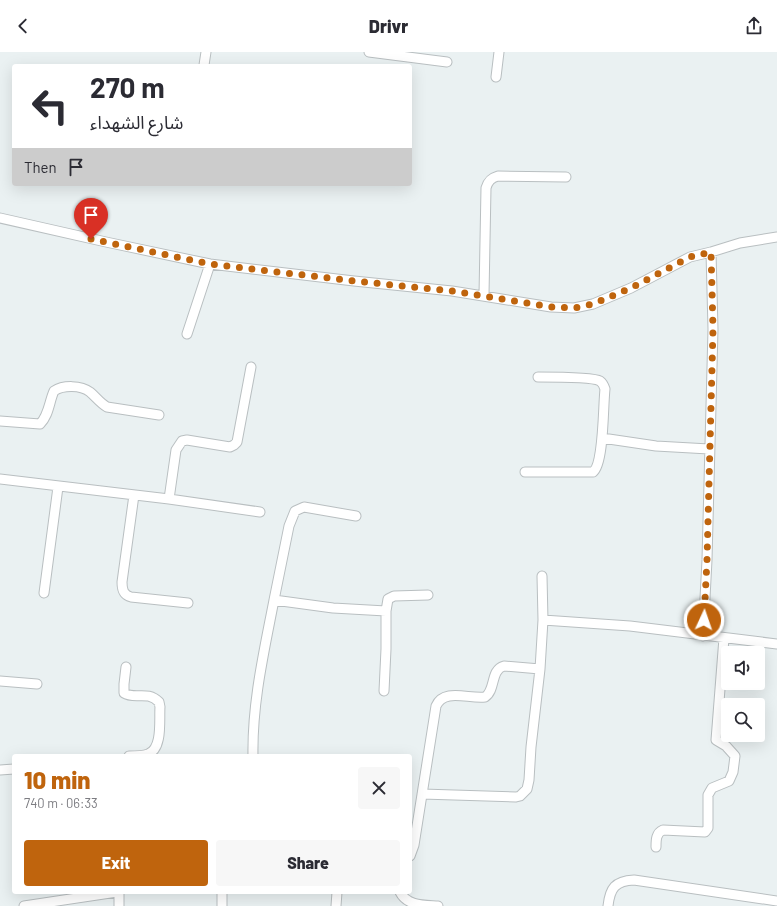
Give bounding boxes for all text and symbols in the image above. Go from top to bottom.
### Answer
icon: back [12,15,34,37]
text: Drivr [369,15,408,37]
icon: share [743,15,765,37]
text: 270 m [90,70,165,104]
icon: left [24,80,76,132]
text: شارع الشهداء [90,111,183,133]
icon: arrive [65,156,87,178]
text: Then [24,158,57,176]
pin [74,198,108,239]
icon: arrive [80,204,102,226]
position arrow [683,599,725,641]
map controls [721,646,765,742]
button: sound [721,646,765,690]
button: search [721,698,765,742]
text: 10 min [24,765,90,794]
button: close [358,767,400,809]
text: 740 m · 06:33 [24,795,98,811]
button: Exit [24,840,208,886]
button: Share [216,840,400,886]

